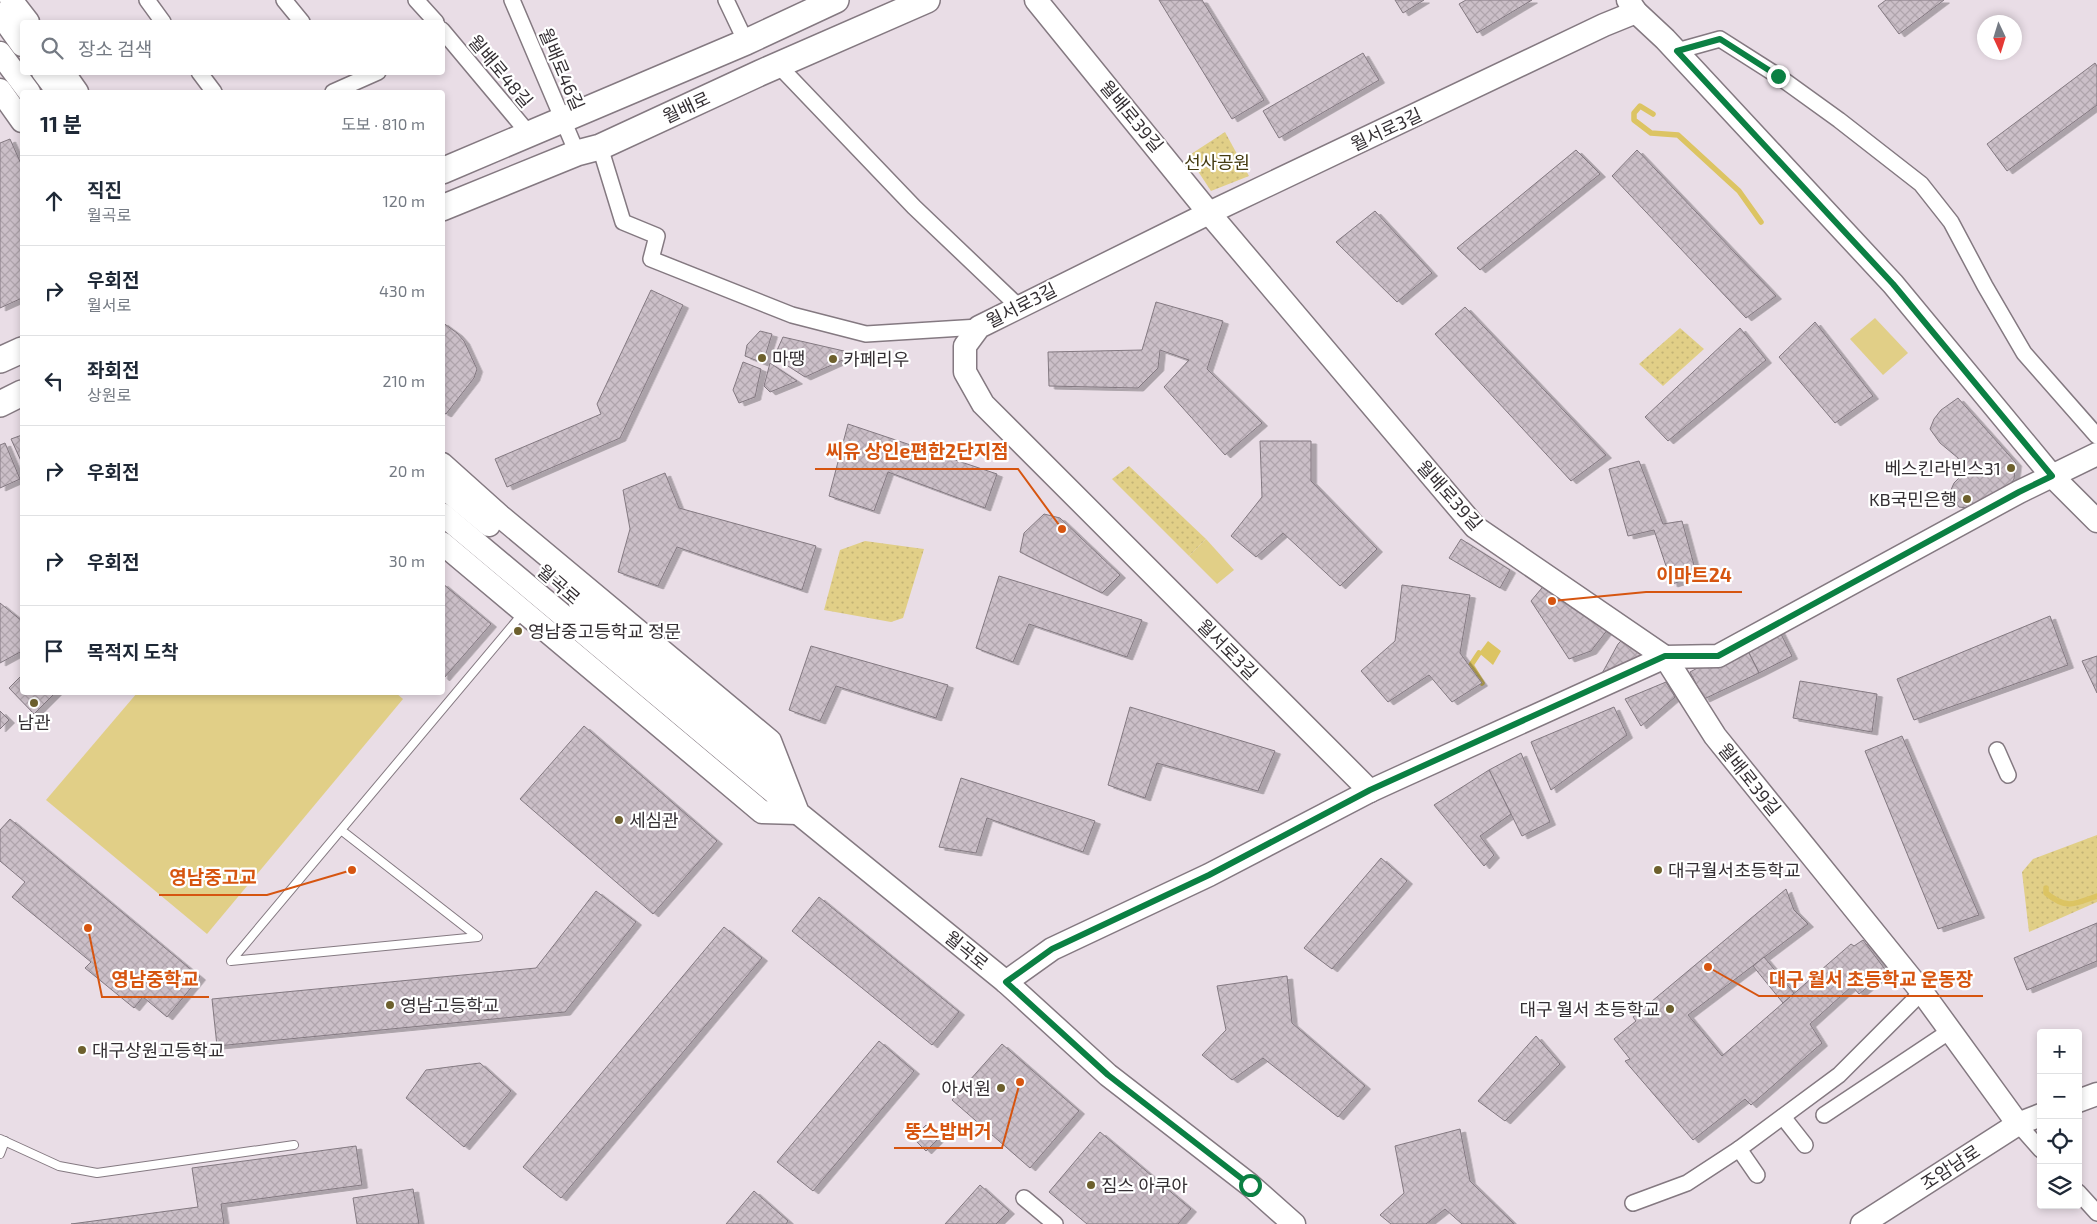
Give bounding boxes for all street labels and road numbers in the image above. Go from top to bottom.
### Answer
street label: 월배로46길 [535,24,589,114]
street label: 월배로48길 [464,30,538,112]
street label: 월배로39길 [1096,76,1168,156]
street label: 월배로 [659,87,713,127]
street label: 월서로3길 [1347,103,1425,155]
street label: 월서로3길 [982,278,1060,332]
street label: 월배로39길 [1413,455,1487,535]
street label: 월곡로 [533,559,585,609]
street label: 월서로3길 [1193,614,1263,684]
street label: 월배로39길 [1714,738,1786,820]
street label: 월곡로 [941,926,993,974]
street label: 조암남로 [1916,1140,1984,1194]

